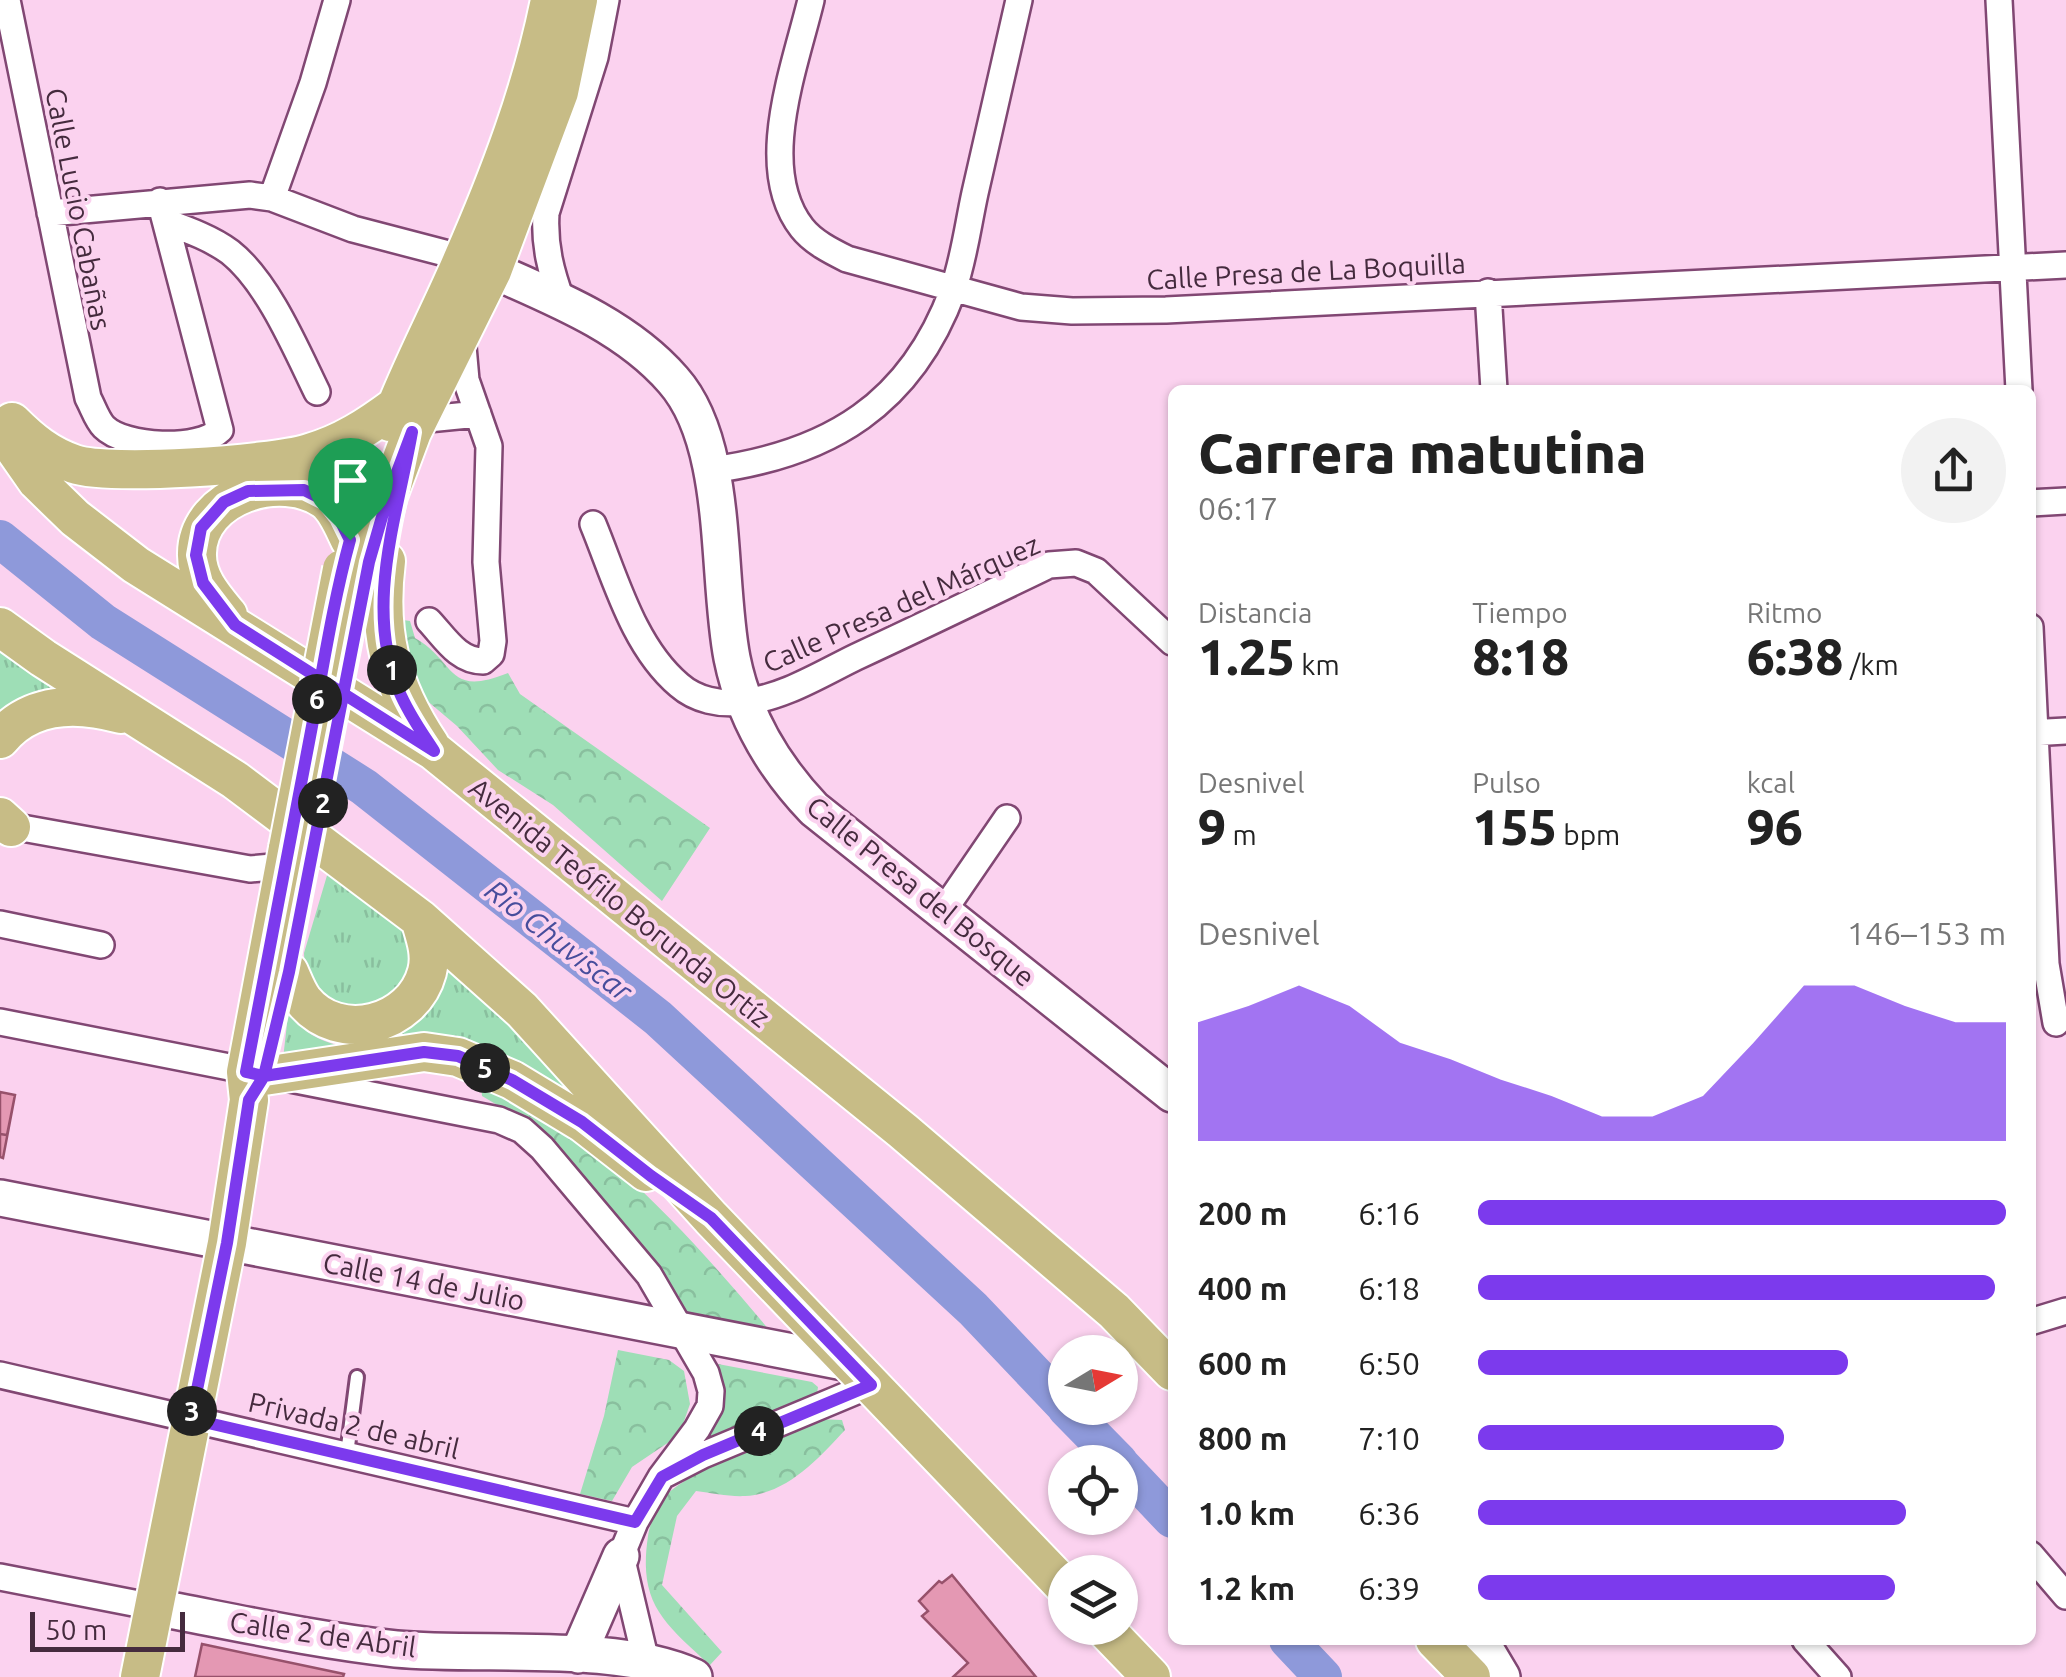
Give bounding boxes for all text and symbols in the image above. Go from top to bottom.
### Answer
street label: Calle Lucio Cabañas [40,85,118,333]
street label: Calle Presa de La Boquilla [1146,247,1466,295]
button: share [1901,418,2006,523]
text: Carrera matutina [1198,422,1647,483]
pin [308,438,393,541]
icon: arrive [323,453,378,508]
text: 06:17 [1198,490,1278,526]
street label: Calle Presa del Márquez [758,528,1044,678]
text: Distancia [1198,597,1312,628]
text: Tiempo [1472,597,1568,628]
text: Ritmo [1747,597,1822,628]
text: 1.25 [1198,628,1295,684]
text: 8:18 [1472,628,1569,684]
text: 6:38 [1747,628,1844,684]
pin: 1 [367,645,417,695]
text: km [1295,649,1340,680]
text: /km [1844,649,1899,680]
text: 1 [384,654,400,685]
pin: 6 [292,674,342,724]
text: 6 [309,683,325,714]
text: Desnivel [1198,767,1305,798]
text: Pulso [1472,767,1541,798]
text: kcal [1747,767,1795,798]
street label: Avenida Teófilo Borunda Ortíz [464,771,776,1033]
pin: 2 [298,778,348,828]
text: 2 [315,787,331,818]
street label: Calle Presa del Bosque [801,790,1041,992]
text: 9 [1198,798,1226,854]
text: 155 [1472,798,1557,854]
text: 96 [1747,798,1803,854]
text: m [1226,819,1257,850]
text: bpm [1557,819,1620,850]
water label: Rio Chuviscar [479,872,640,1009]
text: Desnivel [1198,915,1320,951]
text: 146–153 m [1847,915,2006,951]
pin: 5 [460,1043,510,1093]
text: 5 [477,1052,493,1083]
text: 200 m [1198,1195,1287,1231]
text: 6:16 [1358,1195,1420,1231]
street label: Calle 14 de Julio [321,1246,527,1316]
text: 400 m [1198,1270,1287,1306]
text: 6:18 [1358,1270,1420,1306]
north arrow [1048,1335,1138,1425]
map controls [1048,1335,1138,1645]
text: 600 m [1198,1345,1287,1381]
text: 6:50 [1358,1345,1420,1381]
pin: 3 [167,1386,217,1436]
street label: Privada 2 de abril [246,1386,462,1464]
text: 3 [184,1395,200,1426]
pin: 4 [734,1406,784,1456]
text: 4 [751,1415,767,1446]
text: 800 m [1198,1420,1287,1456]
text: 7:10 [1358,1420,1420,1456]
button: locate [1048,1445,1138,1535]
text: 1.0 km [1198,1495,1295,1531]
text: 6:36 [1358,1495,1420,1531]
button: layers [1048,1555,1138,1645]
text: 1.2 km [1198,1570,1295,1606]
text: 6:39 [1358,1570,1420,1606]
street label: Calle 2 de Abril [228,1606,418,1662]
scale bar [30,1607,185,1652]
text: 50 m [45,1614,107,1645]

